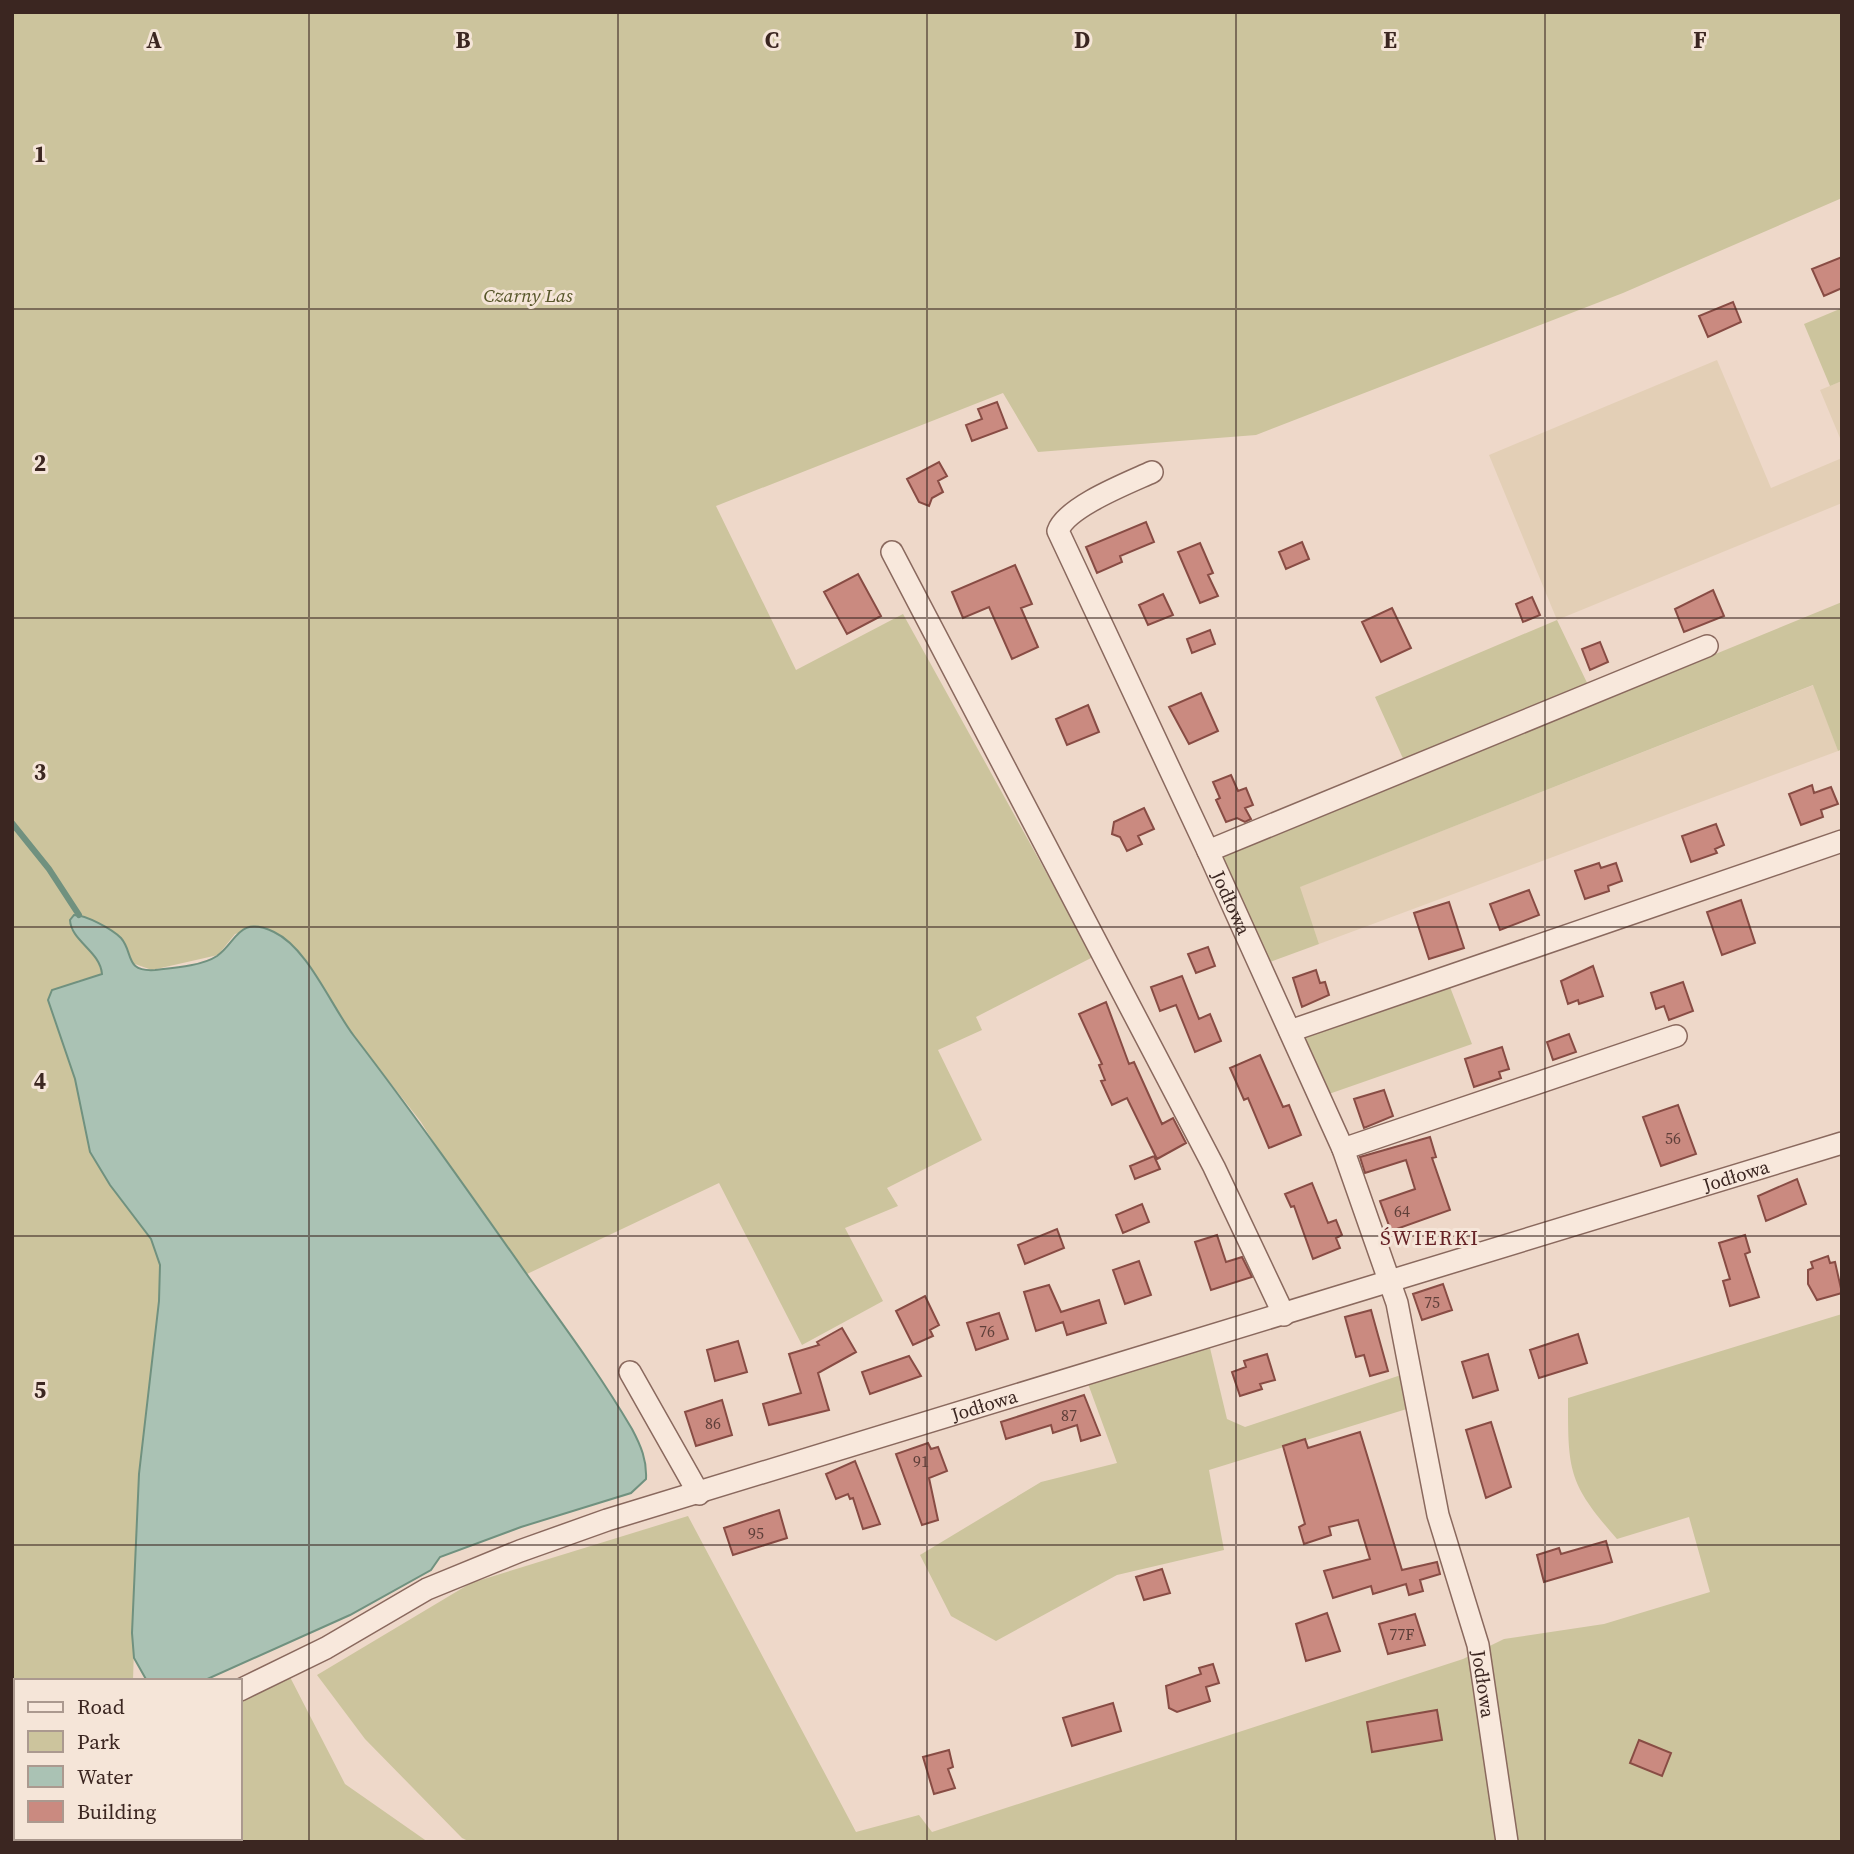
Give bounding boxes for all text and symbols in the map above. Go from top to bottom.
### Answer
text: A [146,24,162,56]
text: B [456,24,471,56]
text: C [765,24,779,56]
text: D [1074,24,1090,56]
text: E [1383,24,1397,56]
text: F [1693,24,1707,56]
text: 1 [34,138,46,170]
park label: Czarny Las [483,282,573,308]
text: 2 [34,447,46,479]
text: 3 [34,756,46,788]
street label: Jodłowa [1205,865,1257,939]
text: 4 [34,1065,46,1097]
house number: 56 [1665,1127,1681,1149]
street label: Jodłowa [1699,1153,1773,1198]
house number: 64 [1394,1200,1410,1222]
district label: ŚWIERKI [1380,1223,1480,1252]
house number: 75 [1424,1291,1440,1313]
house number: 76 [979,1320,995,1342]
text: 5 [34,1374,46,1406]
street label: Jodłowa [947,1382,1021,1427]
house number: 87 [1061,1404,1077,1426]
house number: 86 [705,1412,721,1434]
house number: 91 [913,1450,929,1472]
house number: 95 [748,1522,764,1544]
house number: 77F [1389,1623,1415,1645]
street label: Jodłowa [1466,1647,1502,1720]
legend [14,1679,242,1840]
text: Road [77,1692,125,1721]
text: Park [77,1727,121,1756]
text: Water [77,1762,133,1791]
text: Building [77,1797,156,1826]

